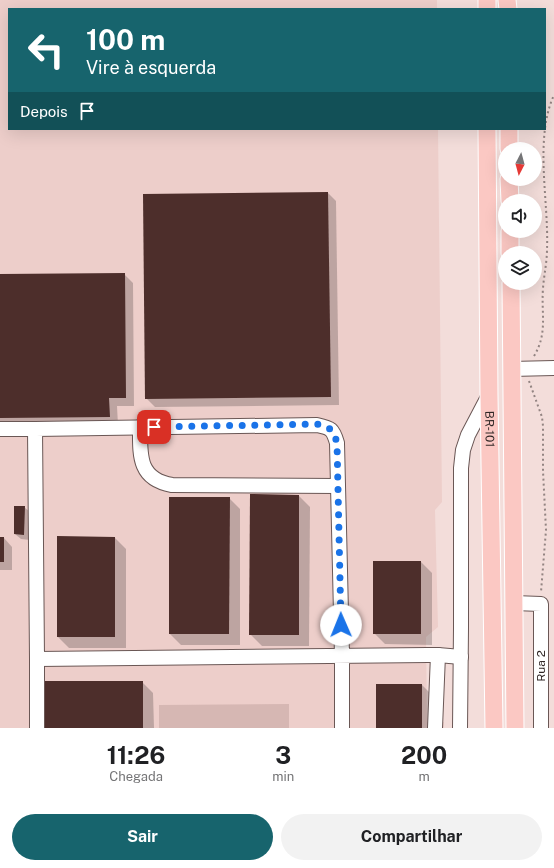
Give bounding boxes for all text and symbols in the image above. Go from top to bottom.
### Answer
text: 100 m [86,23,165,56]
icon: left [20,24,72,76]
text: Vire à esquerda [86,57,216,78]
icon: arrive [76,100,98,122]
text: Depois [20,103,68,120]
north arrow [498,142,542,186]
map controls [498,142,542,290]
button: sound [498,194,542,238]
button: layers [498,246,542,290]
pin [137,410,171,444]
street label: BR-101 [482,411,497,447]
icon: arrive [143,416,165,438]
position arrow [320,604,362,646]
street label: Rua 2 [534,650,548,682]
text: 11:26 [107,741,165,769]
text: 3 [275,741,291,769]
text: 200 [401,741,447,769]
text: Chegada [109,769,163,784]
text: min [272,769,294,784]
text: m [418,769,430,784]
button: Sair [12,814,273,860]
button: Compartilhar [281,814,542,860]

